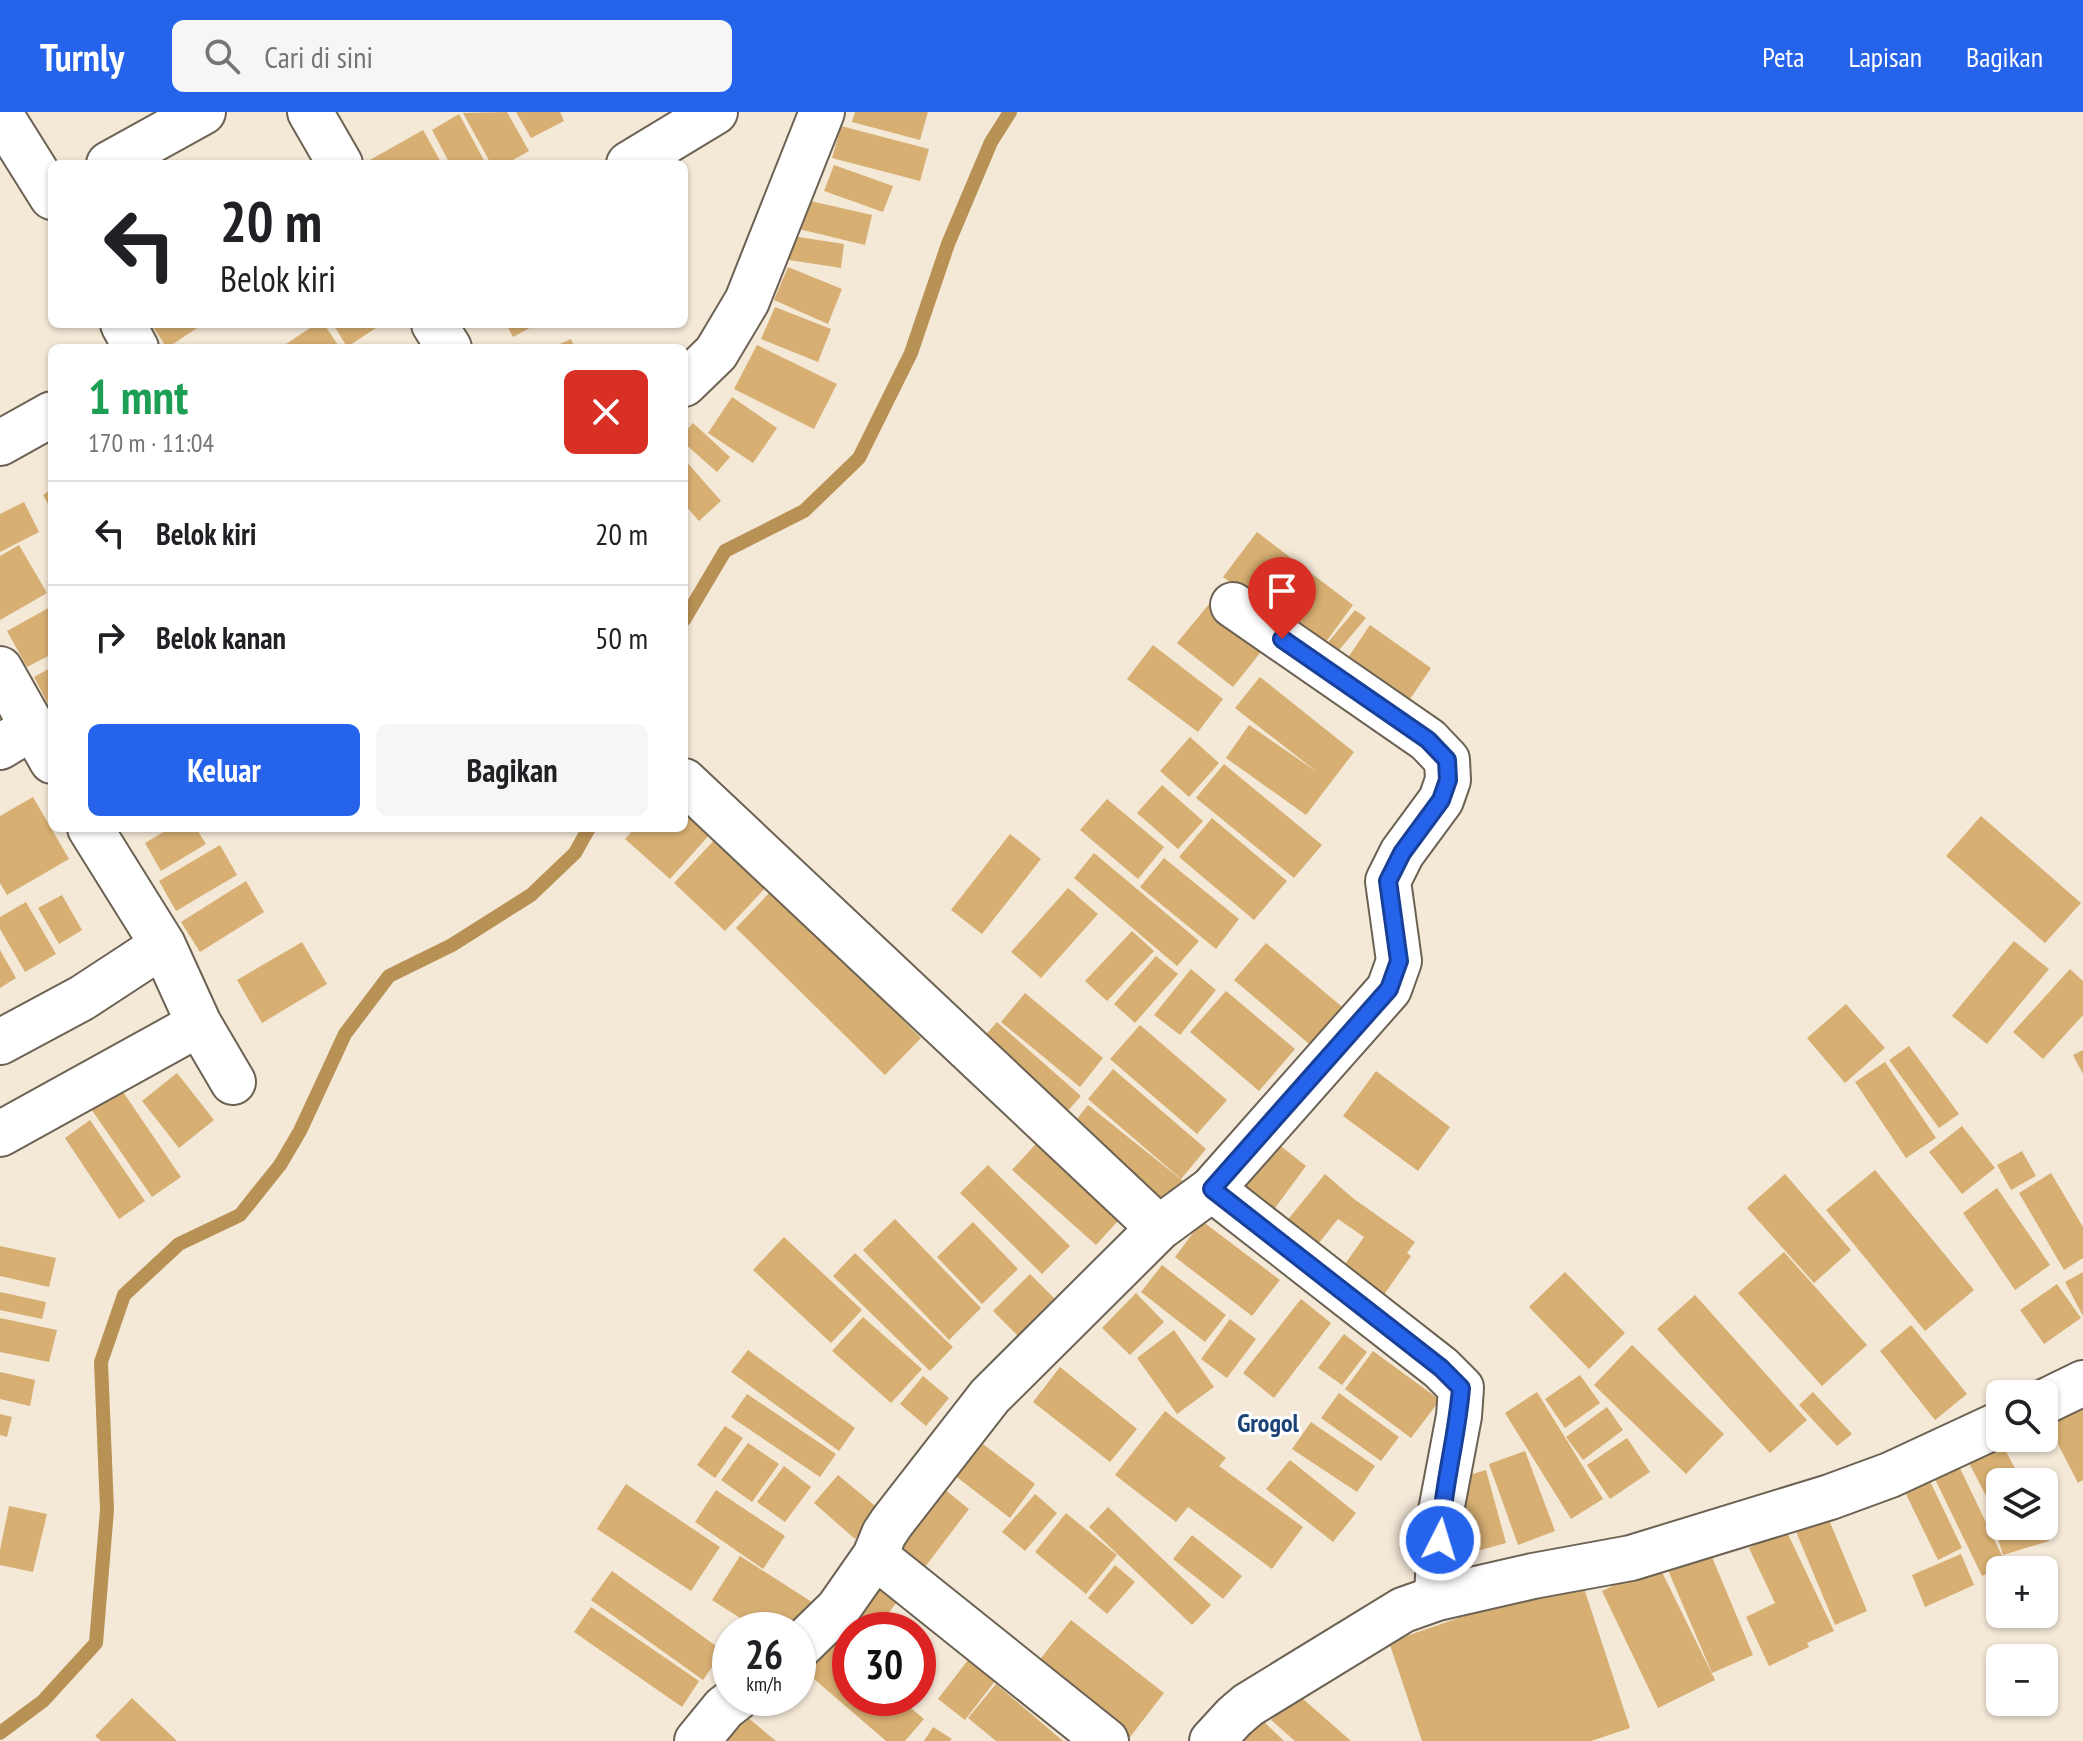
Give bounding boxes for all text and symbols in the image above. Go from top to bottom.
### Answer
search box [172,20,732,92]
text: Turnly [40,32,124,81]
icon: search [200,34,244,78]
text: Cari di sini [264,37,373,76]
text: Peta [1762,38,1804,75]
text: Lapisan [1848,38,1922,75]
text: Bagikan [1966,38,2043,75]
text: 20 m [220,185,322,257]
icon: left [88,192,192,296]
text: Belok kiri [220,255,336,302]
text: 1 mnt [88,365,188,427]
button: close [564,370,648,454]
text: 170 m · 11:04 [88,426,214,459]
icon: left [88,511,132,555]
text: Belok kiri [156,514,257,553]
text: 20 m [595,514,648,553]
pin [1248,557,1316,639]
icon: arrive [1260,569,1304,613]
icon: right [88,615,132,659]
text: Belok kanan [156,618,286,657]
text: 50 m [595,618,648,657]
button: Keluar [88,724,360,816]
button: Bagikan [376,724,648,816]
map controls [1986,1380,2058,1716]
button: search [1986,1380,2058,1452]
district label: Grogol [1237,1406,1299,1439]
button: layers [1986,1468,2058,1540]
position arrow [1398,1498,1482,1582]
button: + [1986,1556,2058,1628]
speed limit sign: 30 [832,1612,936,1716]
text: 26 [745,1628,783,1680]
button: − [1986,1644,2058,1716]
text: km/h [746,1671,782,1697]

